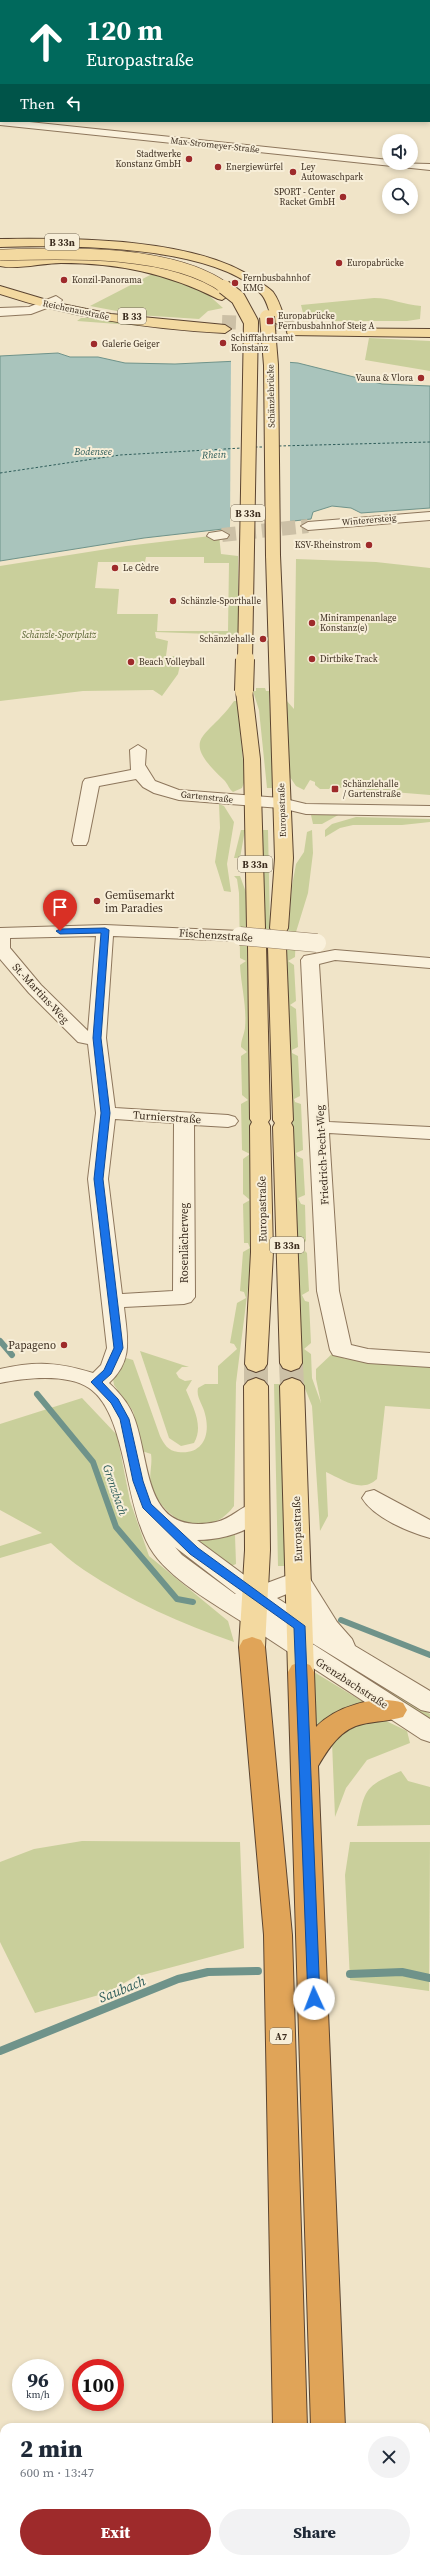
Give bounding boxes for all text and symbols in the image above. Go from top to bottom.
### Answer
text: 120 m [86,11,163,49]
icon: ahead [20,16,72,68]
text: Europastraße [86,47,194,72]
icon: left [63,92,85,114]
text: Then [20,93,55,114]
street label: Max-Stromeyer-Straße [170,134,261,156]
map controls [382,134,418,214]
button: sound [382,134,418,170]
place label: Stadtwerke Konstanz GmbH [115,148,181,170]
marker: Stadtwerke Konstanz GmbH [184,154,194,164]
place label: Energiewürfel [226,161,284,173]
place label: Ley Autowaschpark [301,161,363,183]
marker: Energiewürfel [213,162,223,172]
marker: Ley Autowaschpark [288,167,298,177]
button: search [382,178,418,214]
place label: SPORT - Center Racket GmbH [274,186,335,208]
marker: SPORT - Center Racket GmbH [338,192,348,202]
road number: B 33n [45,234,79,250]
place label: Europabrücke [347,257,404,269]
marker: Europabrücke [334,258,344,268]
place label: Fernbusbahnhof KMG [243,272,311,294]
place label: Konzil-Panorama [72,274,142,286]
marker: Konzil-Panorama [59,275,69,285]
marker: Fernbusbahnhof KMG [230,278,240,288]
street label: Reichenaustraße [42,297,111,323]
road number: B 33 [118,308,146,324]
place label: Europabrücke Fernbusbahnhof Steig A [278,310,375,332]
marker: Europabrücke Fernbusbahnhof Steig A [265,316,275,326]
place label: Schifffahrtsamt Konstanz [231,332,293,354]
place label: Galerie Geiger [102,338,160,350]
marker: Schifffahrtsamt Konstanz [218,338,228,348]
marker: Galerie Geiger [89,339,99,349]
street label: Schänzlebrücke [264,364,278,428]
place label: Vauna & Vlora [355,372,413,384]
marker: Vauna & Vlora [416,373,426,383]
water label: Bodensee [73,445,112,458]
water label: Rhein [201,448,227,461]
road number: B 33n [231,505,265,521]
street label: Winterersteig [341,512,397,528]
place label: KSV-Rheinstrom [295,539,361,551]
marker: KSV-Rheinstrom [364,540,374,550]
place label: Le Cèdre [123,562,159,574]
marker: Le Cèdre [110,563,120,573]
place label: Schänzle-Sporthalle [181,595,262,607]
marker: Schänzle-Sporthalle [168,596,178,606]
place label: Minirampenanlage Konstanz(e) [320,612,397,634]
marker: Minirampenanlage Konstanz(e) [307,618,317,628]
park label: Schänzle-Sportplatz [22,629,97,641]
place label: Schänzlehalle [199,633,255,645]
marker: Schänzlehalle [258,634,268,644]
place label: Dirtbike Track [320,653,378,665]
marker: Dirtbike Track [307,654,317,664]
place label: Beach Volleyball [139,656,205,668]
marker: Beach Volleyball [126,657,136,667]
place label: Schänzlehalle / Gartenstraße [343,778,401,800]
street label: Europastraße [275,782,289,837]
marker: Schänzlehalle / Gartenstraße [330,784,340,794]
street label: Gartenstraße [180,788,234,806]
road number: B 33n [238,856,272,872]
place label: Gemüsemarkt im Paradies [105,888,175,916]
pin [43,890,77,931]
icon: arrive [49,896,71,918]
marker: Gemüsemarkt im Paradies [92,896,102,906]
street label: Fischenzstraße [179,925,254,946]
street label: St.-Martins-Weg [9,960,73,1027]
street label: Friedrich-Pecht-Weg [312,1104,333,1205]
street label: Turnierstraße [132,1108,202,1127]
street label: Europastraße [254,1175,271,1242]
street label: Rosenlächerweg [177,1202,192,1283]
road number: B 33n [270,1237,304,1253]
place label: Papageno [8,1338,56,1353]
marker: Papageno [59,1340,69,1350]
water label: Grenzbach [99,1462,131,1518]
street label: Europastraße [289,1495,306,1562]
street label: Grenzbachstraße [313,1654,391,1713]
water label: Saubach [95,1970,149,2007]
position arrow [293,1978,335,2020]
road number: A7 [270,2028,292,2044]
speed limit sign: 100 [72,2359,124,2411]
text: 96 [27,2366,49,2394]
text: km/h [26,2388,50,2401]
text: 2 min [20,2432,83,2465]
button: close [368,2436,410,2478]
text: 600 m · 13:47 [20,2464,94,2481]
button: Exit [20,2509,211,2555]
button: Share [219,2509,410,2555]

